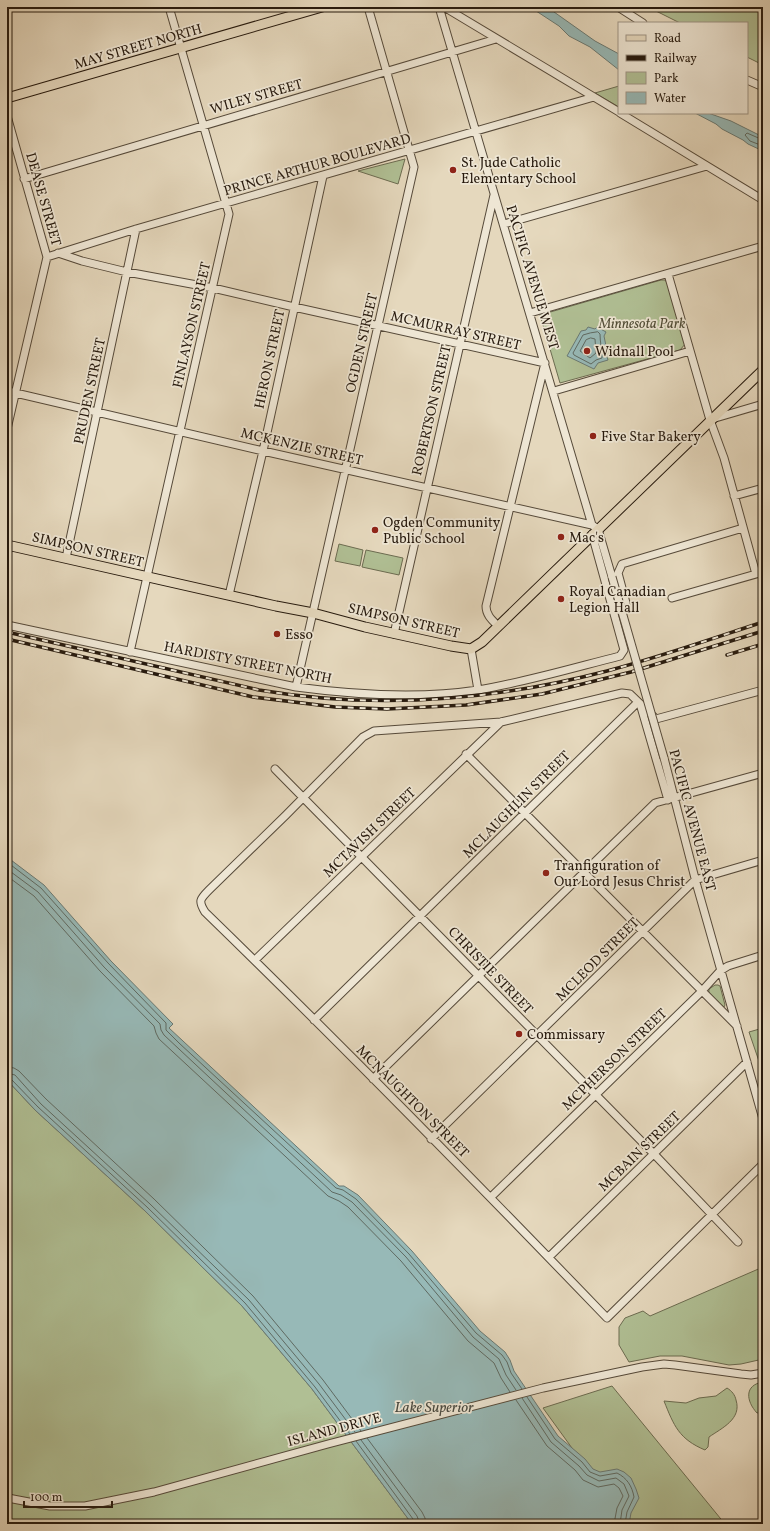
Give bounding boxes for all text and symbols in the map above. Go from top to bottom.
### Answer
street label: MAY STREET NORTH [72,20,205,75]
legend [618,22,748,114]
text: Road [654,31,681,47]
text: Railway [654,51,697,67]
text: Park [654,71,679,87]
street label: WILEY STREET [208,75,305,120]
text: Water [654,91,686,107]
street label: PRINCE ARTHUR BOULEVARD [222,130,413,201]
street label: DEASE STREET [20,150,65,248]
place label: St. Jude Catholic Elementary School [461,154,576,189]
marker: St. Jude Catholic Elementary School [448,165,458,175]
street label: PACIFIC AVENUE WEST [501,203,563,352]
street label: FINLAYSON STREET [169,260,216,390]
street label: OGDEN STREET [342,292,383,395]
street label: MCMURRAY STREET [389,307,523,356]
street label: HERON STREET [251,308,290,411]
park label: Minnesota Park [598,315,686,334]
street label: PRUDEN STREET [70,336,111,446]
street label: ROBERTSON STREET [408,343,457,478]
place label: Widnall Pool [595,343,674,362]
marker: Widnall Pool [582,346,592,356]
street label: MCKENZIE STREET [239,424,365,471]
place label: Five Star Bakery [601,428,701,447]
marker: Five Star Bakery [588,431,598,441]
place label: Ogden Community Public School [383,514,501,549]
marker: Ogden Community Public School [370,525,380,535]
street label: SIMPSON STREET [30,528,145,573]
place label: Mac's [569,529,604,548]
marker: Mac's [556,532,566,542]
place label: Royal Canadian Legion Hall [569,583,666,618]
marker: Royal Canadian Legion Hall [556,594,566,604]
street label: SIMPSON STREET [346,599,461,644]
place label: Esso [285,626,313,645]
marker: Esso [272,629,282,639]
street label: HARDISTY STREET NORTH [162,638,333,689]
street label: MCLAUGHLIN STREET [459,747,575,863]
street label: PACIFIC AVENUE EAST [663,747,720,893]
street label: MCTAVISH STREET [320,784,421,882]
place label: Tranfiguration of Our Lord Jesus Christ [554,857,685,892]
marker: Tranfiguration of Our Lord Jesus Christ [541,868,551,878]
street label: MCLEOD STREET [552,914,644,1006]
street label: CHRISTIE STREET [443,923,537,1019]
street label: MCPHERSON STREET [558,1005,672,1115]
place label: Commissary [527,1026,605,1045]
marker: Commissary [514,1029,524,1039]
street label: MCNAUGHTON STREET [351,1042,472,1163]
street label: MCBAIN STREET [595,1108,685,1196]
water label: Lake Superior [394,1398,474,1419]
street label: ISLAND DRIVE [285,1409,383,1452]
scale bar [24,1483,112,1509]
text: 100 m [30,1490,63,1506]

